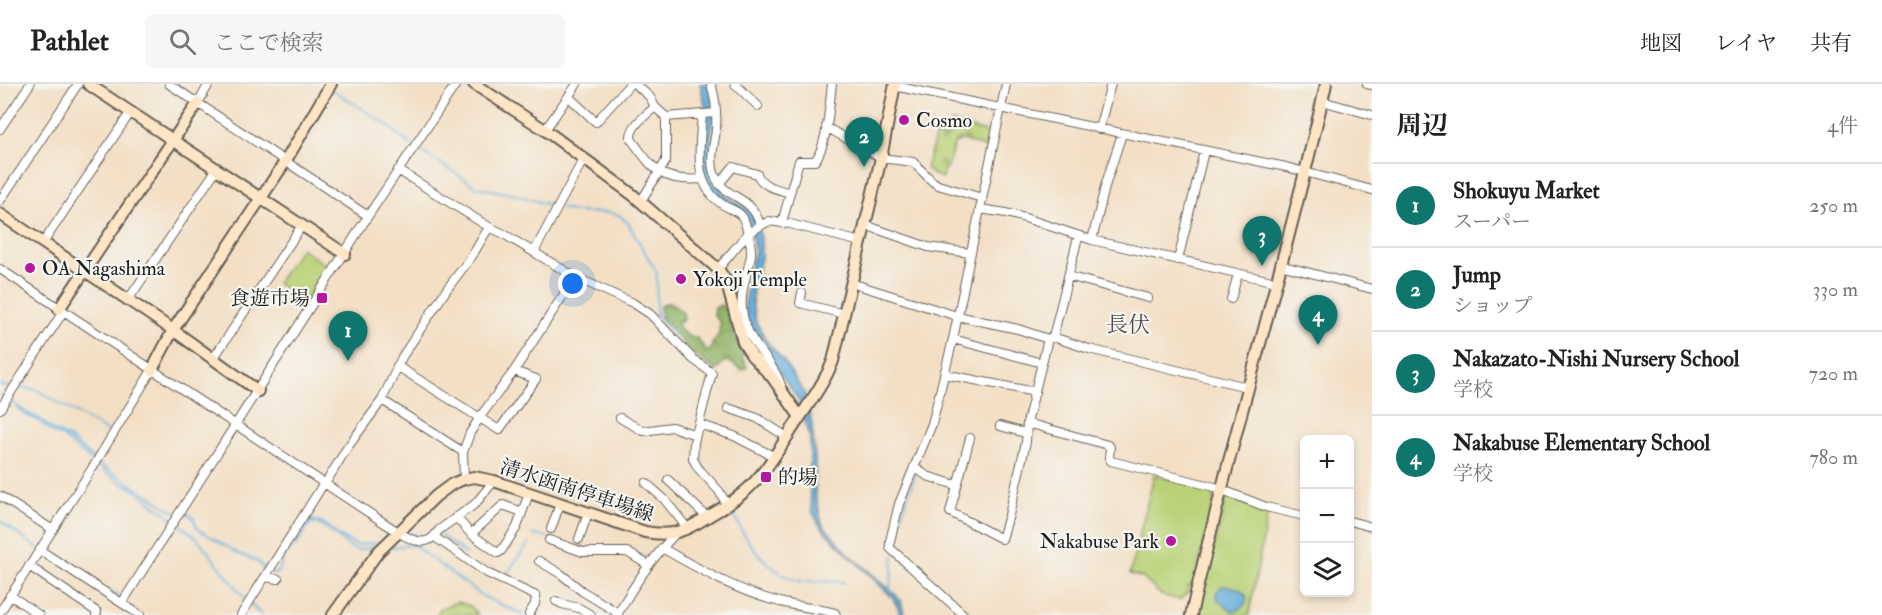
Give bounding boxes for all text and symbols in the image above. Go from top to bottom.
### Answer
search box [145,14,565,68]
text: Pathlet [30,24,109,59]
icon: search [166,25,199,58]
text: ここで検索 [214,29,324,57]
text: 地図 [1640,30,1682,57]
text: レイヤ [1715,30,1777,57]
text: 共有 [1810,30,1852,57]
place label: Cosmo [916,108,972,133]
text: 周辺 [1396,110,1448,142]
marker: Cosmo [897,113,911,127]
text: 4件 [1827,113,1858,138]
pin: 2 [844,118,884,167]
text: Shokuyu Market [1453,177,1600,205]
text: 1 [1412,193,1419,218]
text: 250 m [1809,193,1858,218]
text: スーパー [1453,209,1531,234]
pin: 3 [1242,216,1282,266]
place label: OA Nagashima [42,256,166,281]
marker: OA Nagashima [23,261,37,275]
text: Jump [1453,261,1501,289]
place label: Yokoji Temple [693,267,807,293]
your location [558,269,587,298]
marker: Yokoji Temple [674,272,688,286]
text: 2 [1410,277,1421,302]
text: 330 m [1813,277,1858,302]
place label: 食遊市場 [230,286,310,311]
marker: 食遊市場 [315,291,329,305]
text: ショップ [1453,293,1533,318]
pin: 4 [1298,296,1338,345]
district label: 長伏 [1106,311,1150,339]
pin: 1 [328,312,368,361]
text: Nakazato-Nishi Nursery School [1453,345,1739,373]
text: 3 [1412,361,1419,386]
text: 720 m [1809,361,1858,386]
text: 学校 [1453,377,1493,402]
text: Nakabuse Elementary School [1453,429,1710,457]
map controls [1300,435,1354,597]
button: + [1300,435,1354,489]
text: 4 [1410,445,1421,470]
text: 780 m [1809,445,1858,470]
street label: 清水函南停車場線 [497,454,657,527]
text: 学校 [1453,461,1493,486]
place label: 的場 [778,465,818,490]
marker: 的場 [759,470,773,484]
button: − [1300,489,1354,543]
place label: Nakabuse Park [1040,529,1159,554]
marker: Nakabuse Park [1164,534,1178,548]
button: layers [1300,543,1354,597]

